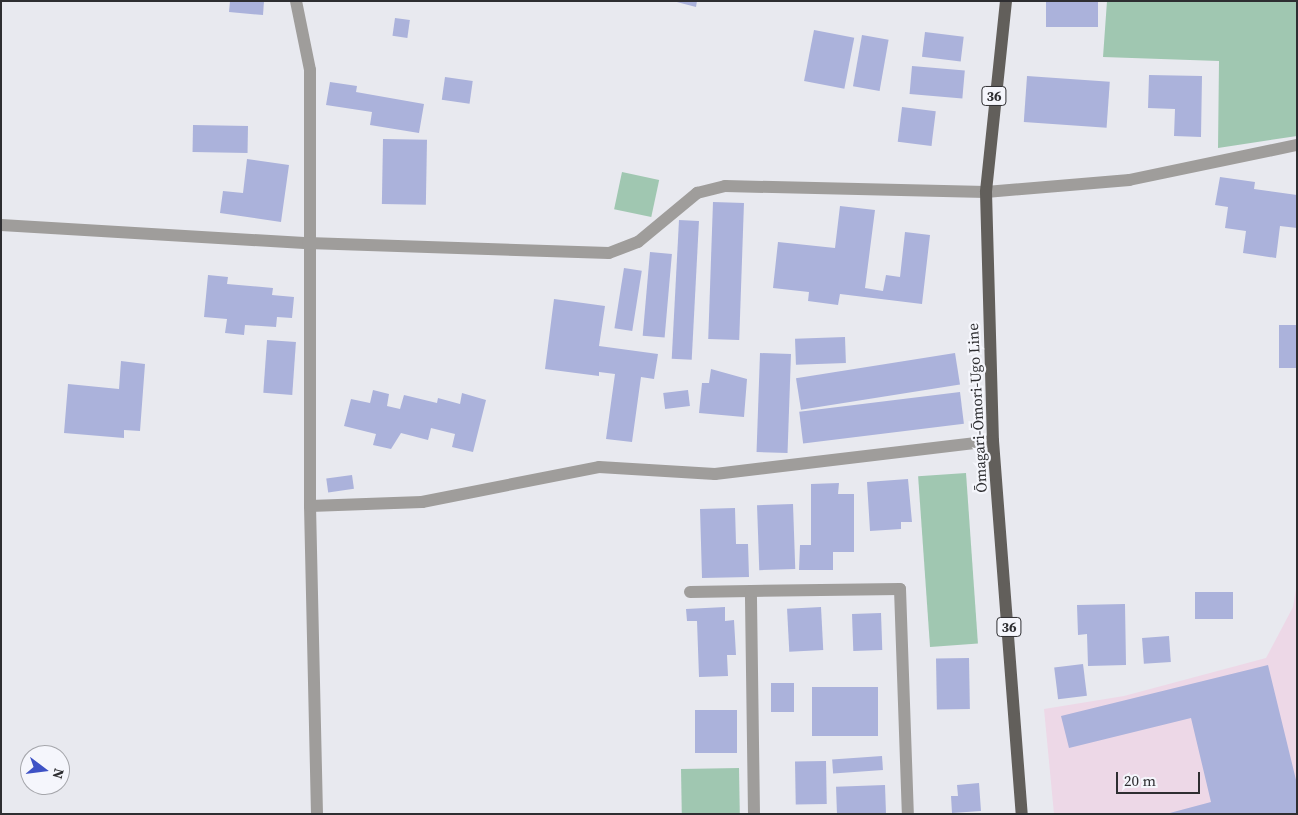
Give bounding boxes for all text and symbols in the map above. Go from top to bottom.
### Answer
road number: 36 [980,84,1008,108]
street label: Ōmagari-Ōmori-Ugo Line [964,323,990,493]
road number: 36 [995,616,1023,638]
north arrow [20,745,70,795]
scale bar [1118,762,1202,794]
text: N [48,766,70,781]
text: 20 m [1124,770,1156,791]

